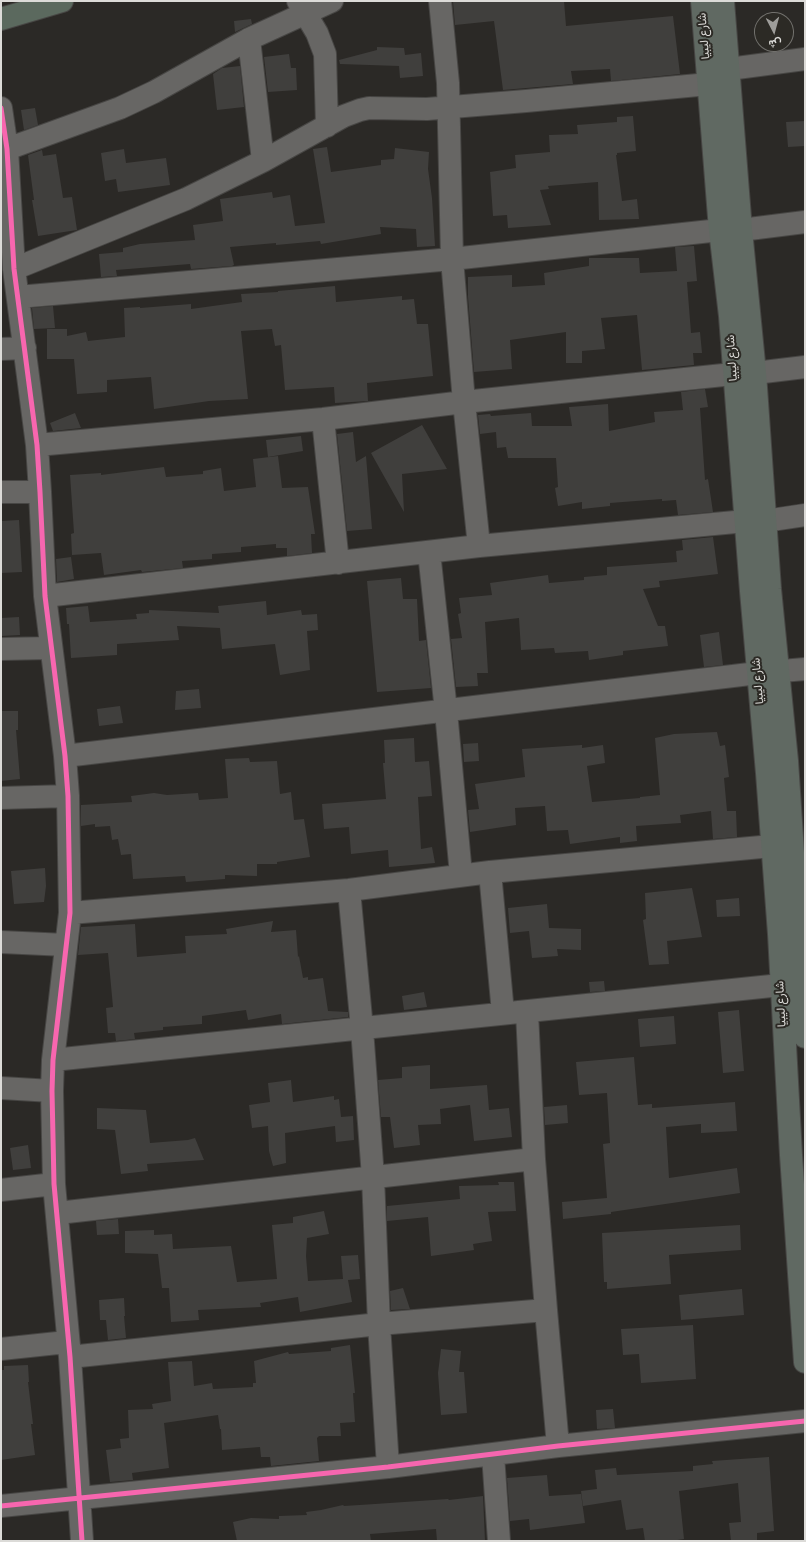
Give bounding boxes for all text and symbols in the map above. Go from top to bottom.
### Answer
street label: شارع ليبيا [696,12,714,60]
north arrow [754,12,794,52]
text: ش [768,35,782,51]
street label: شارع ليبيا [724,334,742,382]
street label: شارع ليبيا [750,657,768,705]
street label: شارع ليبيا [774,980,790,1028]

